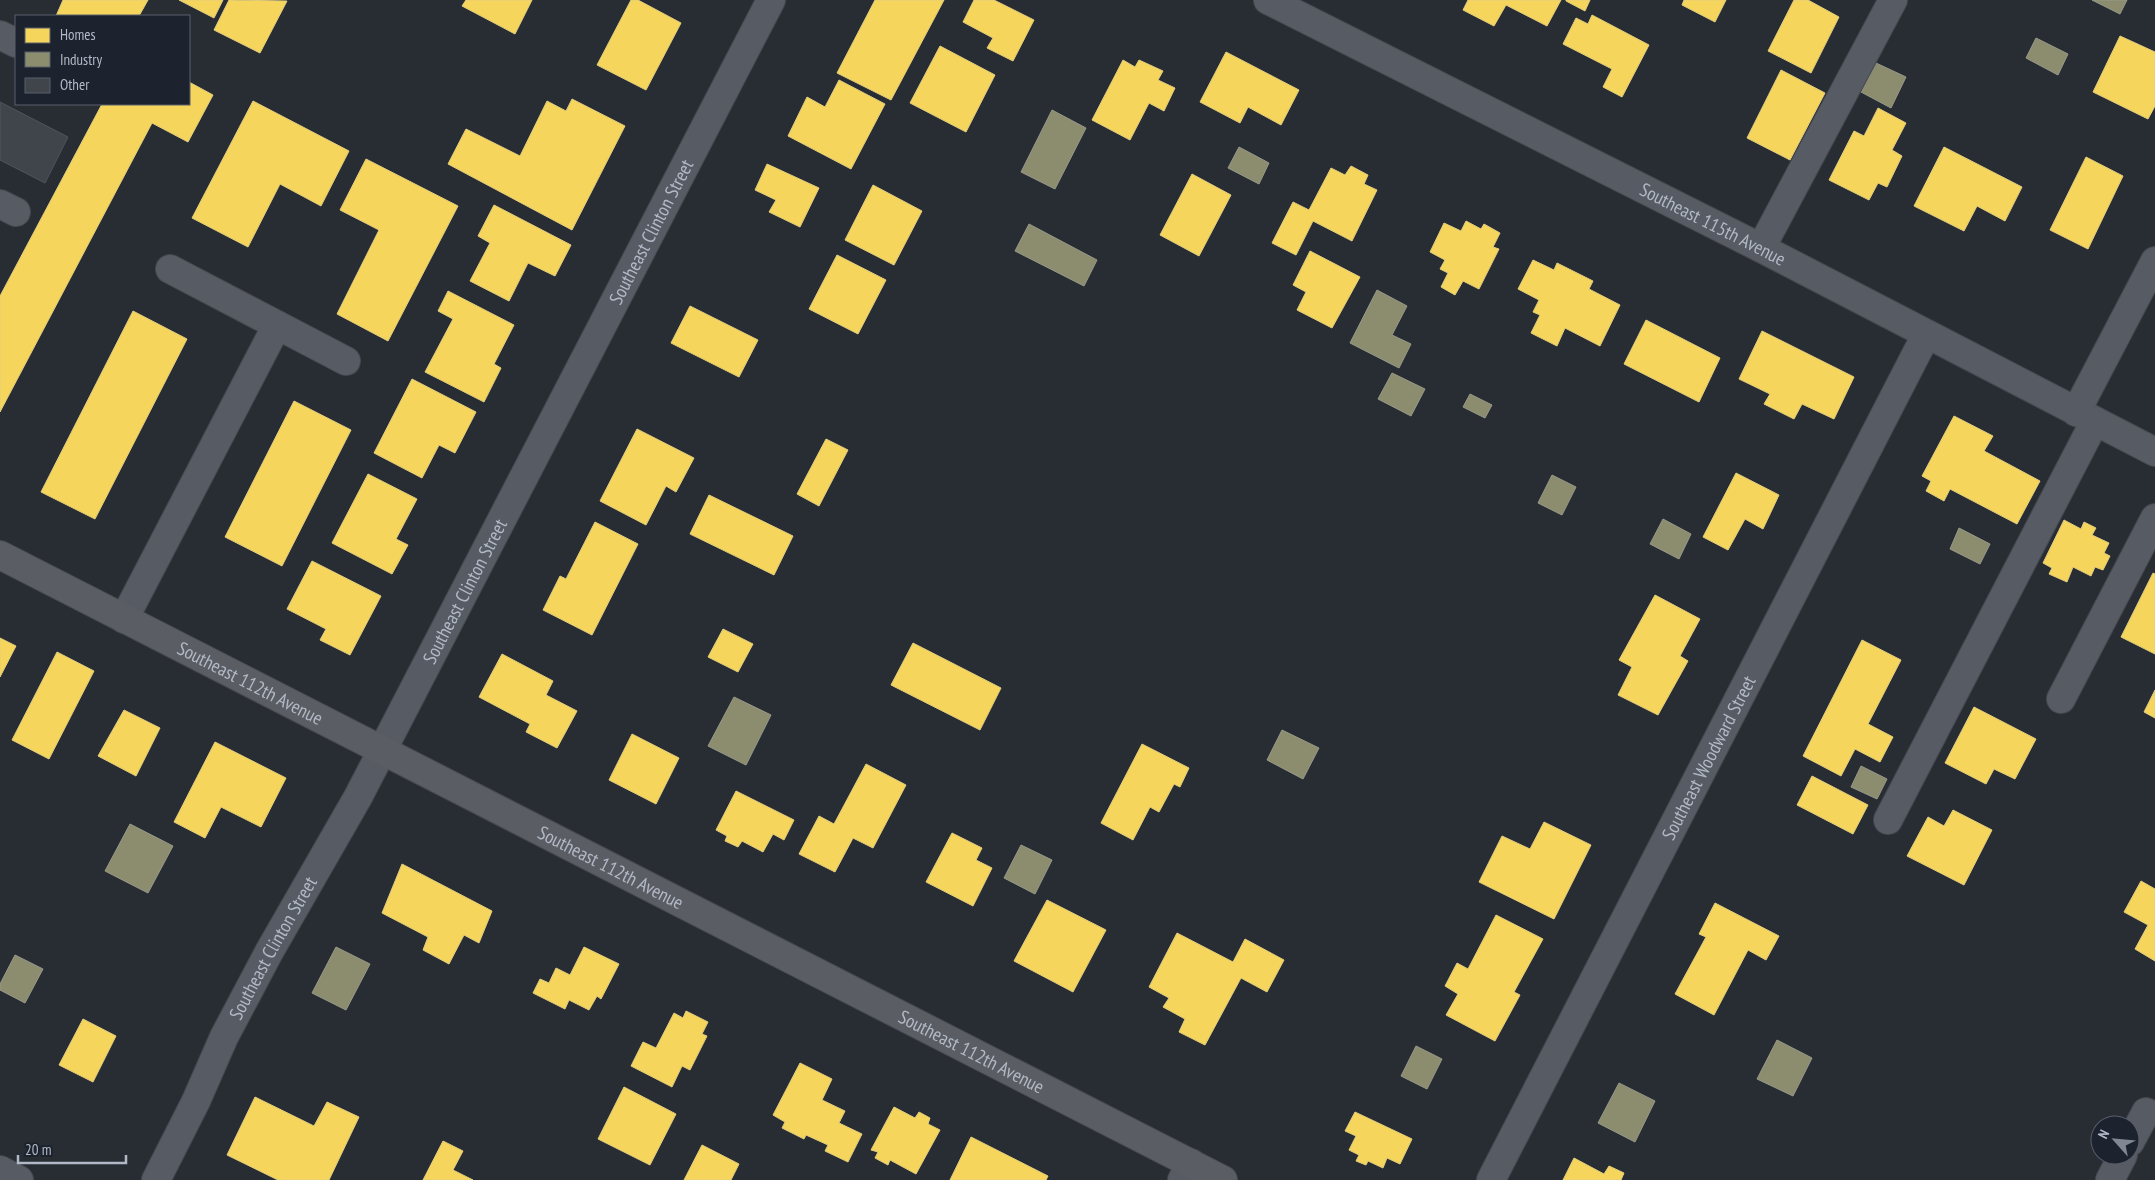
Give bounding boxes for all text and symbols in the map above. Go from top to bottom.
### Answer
legend [15,15,190,105]
text: Homes [60,25,96,44]
text: Industry [60,50,102,69]
text: Other [60,75,90,94]
street label: Southeast Clinton Street [603,154,699,308]
street label: Southeast 115th Avenue [1636,177,1790,271]
street label: Southeast Clinton Street [417,514,512,668]
street label: Southeast 112th Avenue [173,636,327,730]
street label: Southeast Woodward Street [1656,671,1761,844]
street label: Southeast 112th Avenue [534,820,688,914]
street label: Southeast Clinton Street [223,871,322,1024]
street label: Southeast 112th Avenue [895,1004,1048,1099]
north arrow [2090,1115,2140,1165]
text: N [2094,1127,2113,1142]
scale bar [18,1132,125,1164]
text: 20 m [25,1140,51,1159]

